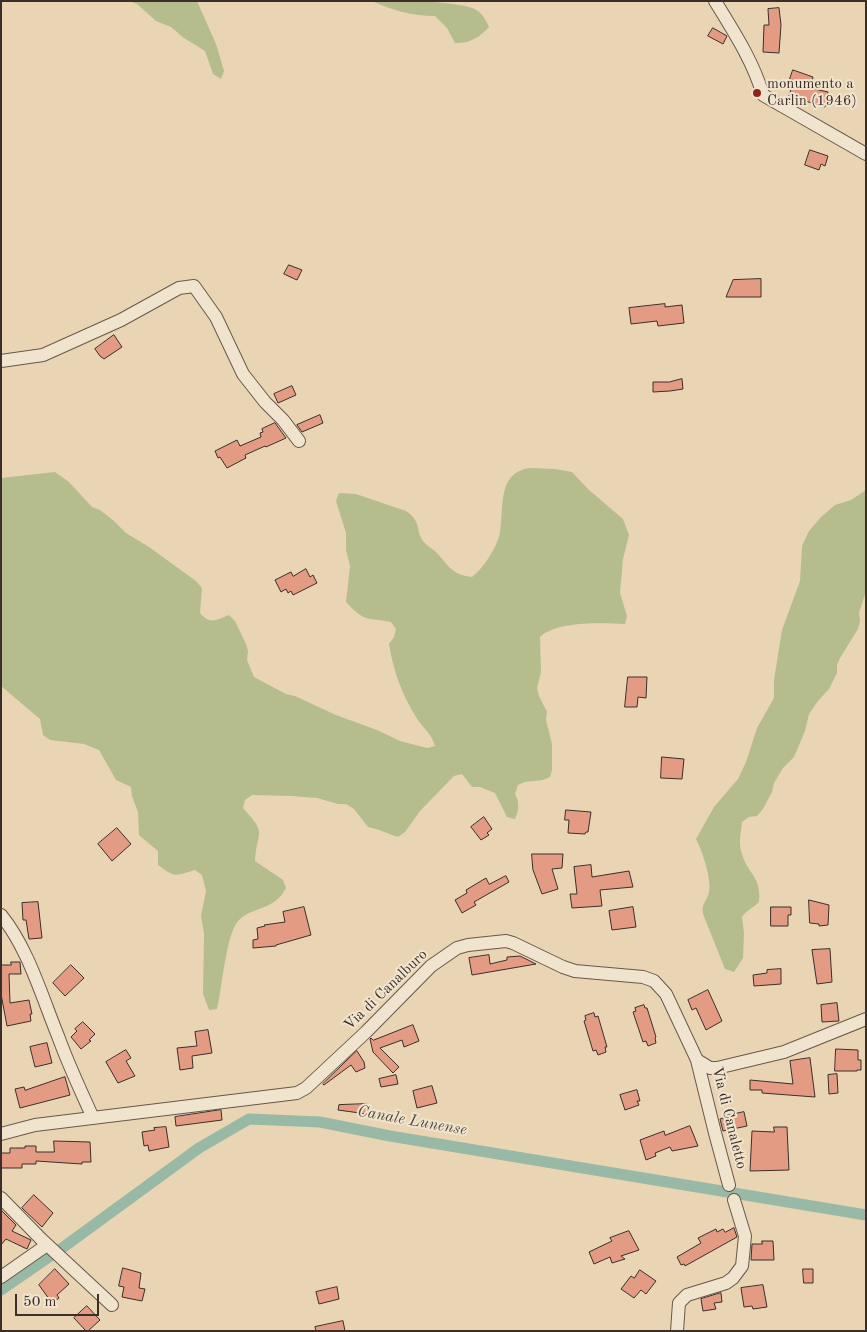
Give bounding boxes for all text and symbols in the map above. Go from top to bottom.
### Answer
place label: monumento a Carlin (1946) [767,75,857,110]
marker: monumento a Carlin (1946) [751,87,763,99]
street label: Via di Canalburo [341,946,431,1034]
street label: Via di Canaletto [708,1065,750,1171]
water label: Canale Lunense [356,1102,468,1140]
scale bar [18,1284,101,1316]
text: 50 m [23,1295,57,1310]

